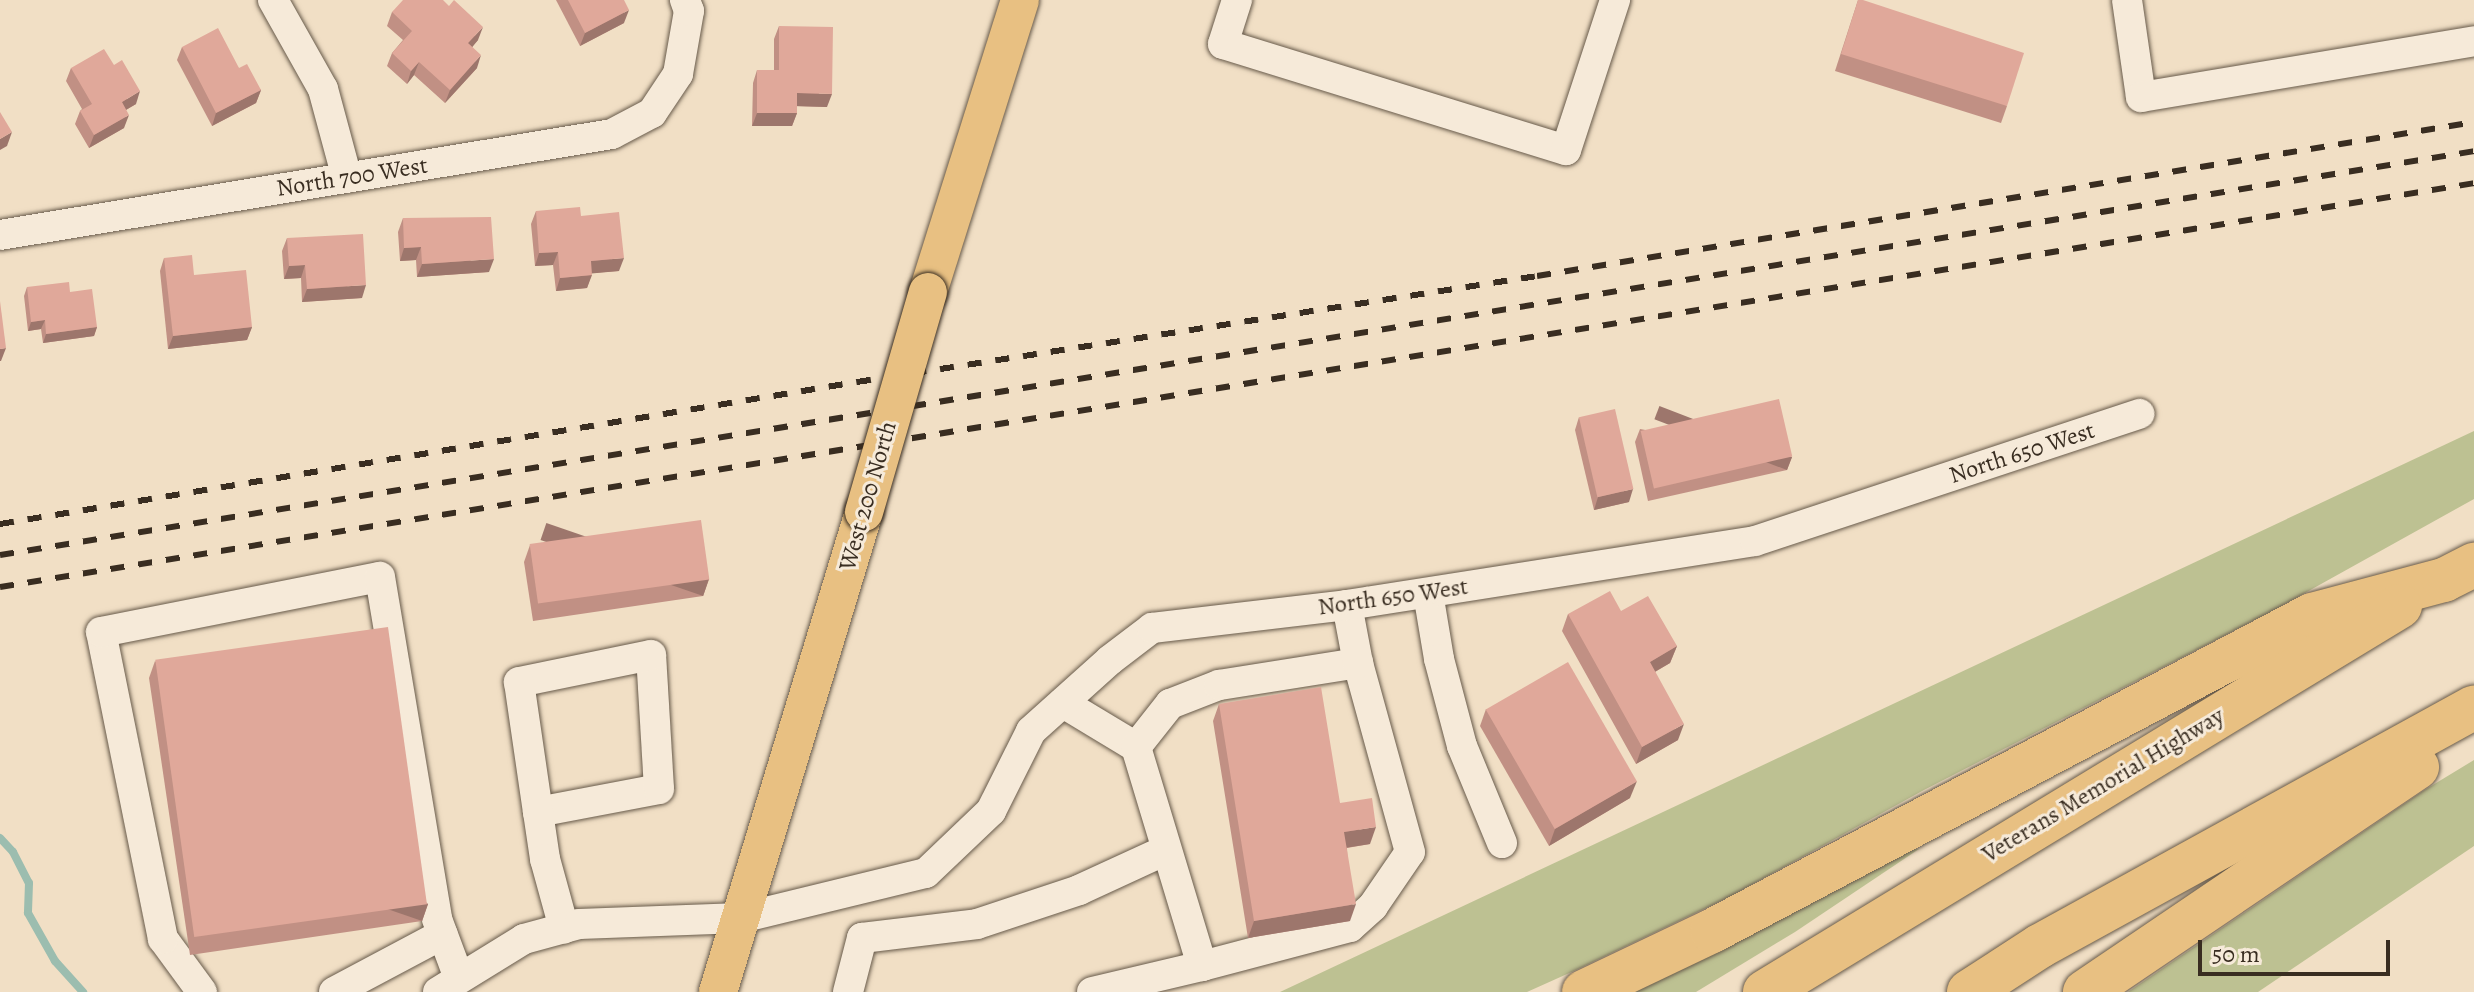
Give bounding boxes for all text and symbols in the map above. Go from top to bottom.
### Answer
street label: North 700 West [274,151,430,203]
street label: North 650 West [1946,416,2098,490]
street label: West 200 North [833,418,903,574]
street label: North 650 West [1316,572,1470,622]
street label: Veterans Memorial Highway [1977,701,2229,869]
scale bar [2202,924,2394,974]
text: 50 m [2212,938,2260,970]

